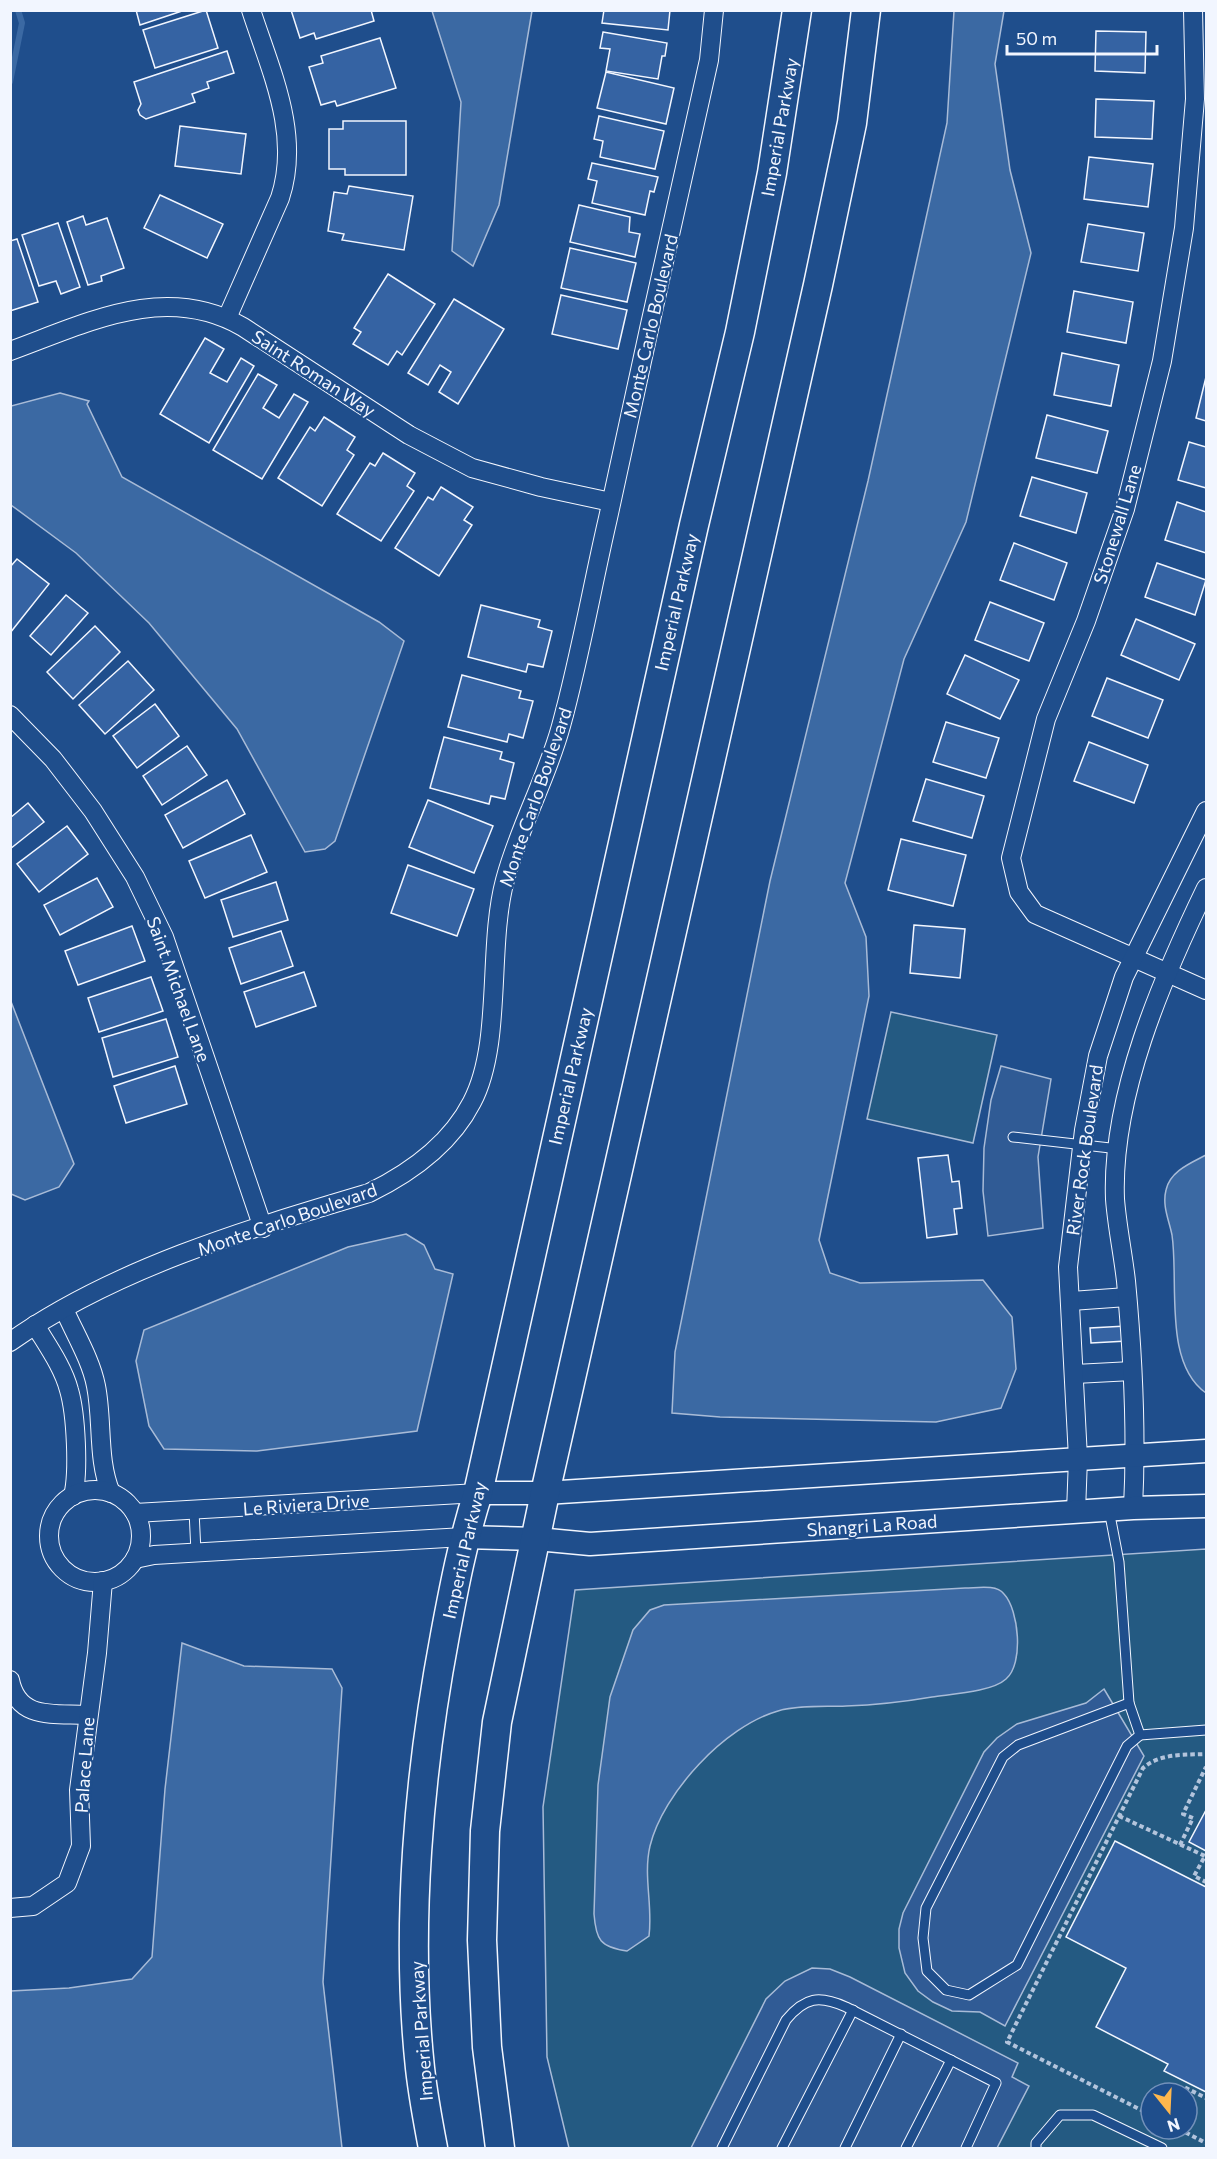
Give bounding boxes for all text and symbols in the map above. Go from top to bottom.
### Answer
scale bar [1007,18,1157,56]
text: 50 m [1016,27,1057,49]
street label: Imperial Parkway [756,56,802,198]
street label: Monte Carlo Boulevard [618,232,682,420]
street label: Saint Roman Way [248,325,380,421]
street label: Stonewall Lane [1088,462,1146,586]
street label: Imperial Parkway [649,531,703,673]
street label: Monte Carlo Boulevard [494,704,576,890]
street label: Saint Michael Lane [142,913,216,1065]
street label: Imperial Parkway [543,1005,597,1147]
street label: River Rock Boulevard [1061,1063,1107,1237]
street label: Monte Carlo Boulevard [194,1178,380,1260]
street label: Imperial Parkway [437,1479,491,1621]
street label: Le Riviera Drive [242,1489,370,1519]
street label: Shangri La Road [806,1509,938,1541]
street label: Palace Lane [70,1716,98,1814]
street label: Imperial Parkway [405,1960,437,2102]
north arrow [1139,2081,1199,2141]
text: N [1165,2115,1182,2137]

